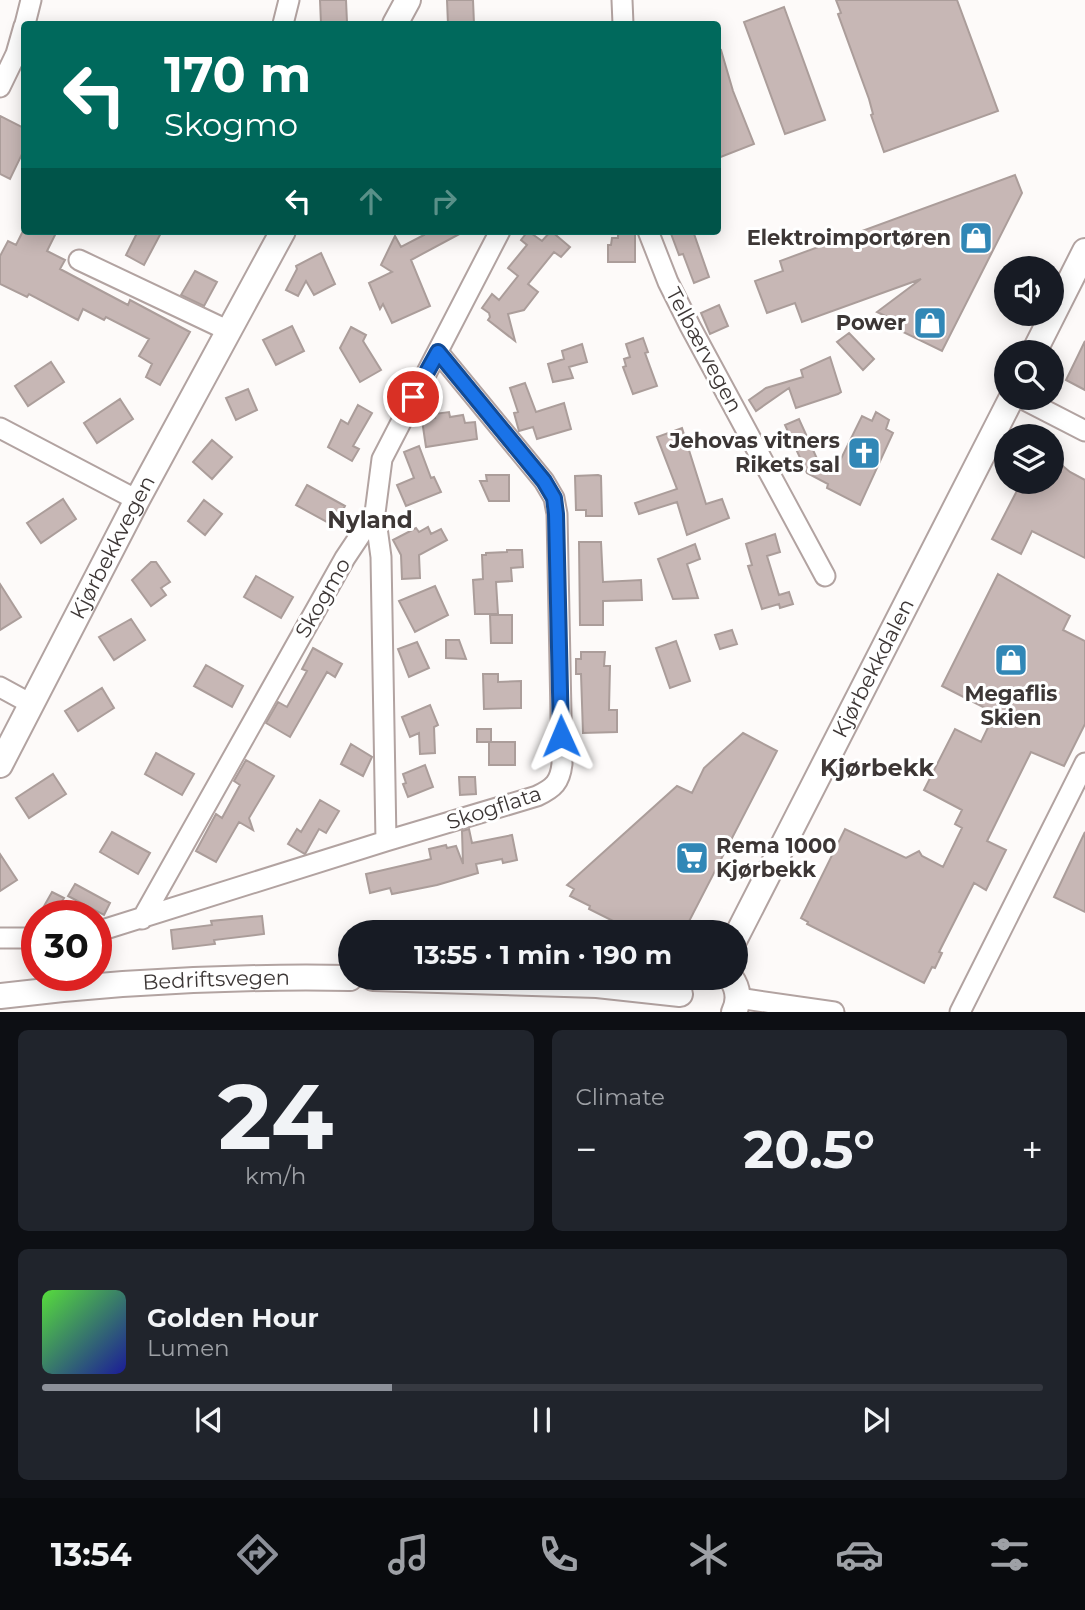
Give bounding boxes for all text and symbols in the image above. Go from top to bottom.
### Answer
text: 170 m [164,45,311,104]
icon: left [49,49,140,140]
text: Skogmo [164,105,298,144]
icon: left [279,182,317,220]
icon: ahead [352,182,390,220]
icon: right [425,182,463,220]
shop icon: Elektroimportøren [957,219,995,257]
place label: Elektroimportøren [747,225,951,250]
map controls [994,256,1064,494]
button: sound [994,256,1064,326]
street label: Telbærvegen [661,283,748,416]
shop icon: Power [911,304,949,342]
place label: Power [836,310,906,335]
button: search [994,340,1064,410]
pin [383,367,443,427]
icon: arrive [394,378,432,416]
button: layers [994,424,1064,494]
place label: Jehovas vitners Rikets sal [668,428,840,477]
church icon: Jehovas vitners Rikets sal [845,434,883,472]
street label: Kjørbekkvegen [65,471,160,623]
district label: Nyland [327,506,413,534]
street label: Skogmo [290,553,355,642]
street label: Kjørbekkdalen [827,594,919,742]
shop icon: Megaflis Skien [992,641,1030,679]
place label: Megaflis Skien [965,681,1057,730]
position arrow [524,699,598,773]
district label: Kjørbekk [820,753,934,782]
street label: Skogflata [443,780,544,835]
place label: Rema 1000 Kjørbekk [716,833,837,882]
supermarket icon: Rema 1000 Kjørbekk [673,839,711,877]
speed limit sign: 30 [21,900,112,991]
text: 13:55 · 1 min · 190 m [414,939,672,971]
street label: Bedriftsvegen [142,965,290,995]
text: 24 [218,1061,333,1172]
text: Climate [576,1083,665,1111]
text: 20.5° [744,1118,875,1181]
text: − [576,1126,597,1173]
text: + [1021,1126,1043,1173]
text: km/h [245,1162,306,1190]
text: Golden Hour [147,1302,319,1334]
text: Lumen [147,1334,230,1362]
icon: previous [190,1401,228,1439]
icon: pause [523,1401,561,1439]
icon: next [857,1401,895,1439]
icon: directions [233,1530,282,1579]
icon: music [384,1530,433,1579]
icon: phone [534,1530,583,1579]
icon: climate [684,1530,733,1579]
icon: car [835,1530,884,1579]
icon: filters [985,1530,1034,1579]
text: 13:54 [51,1535,132,1574]

